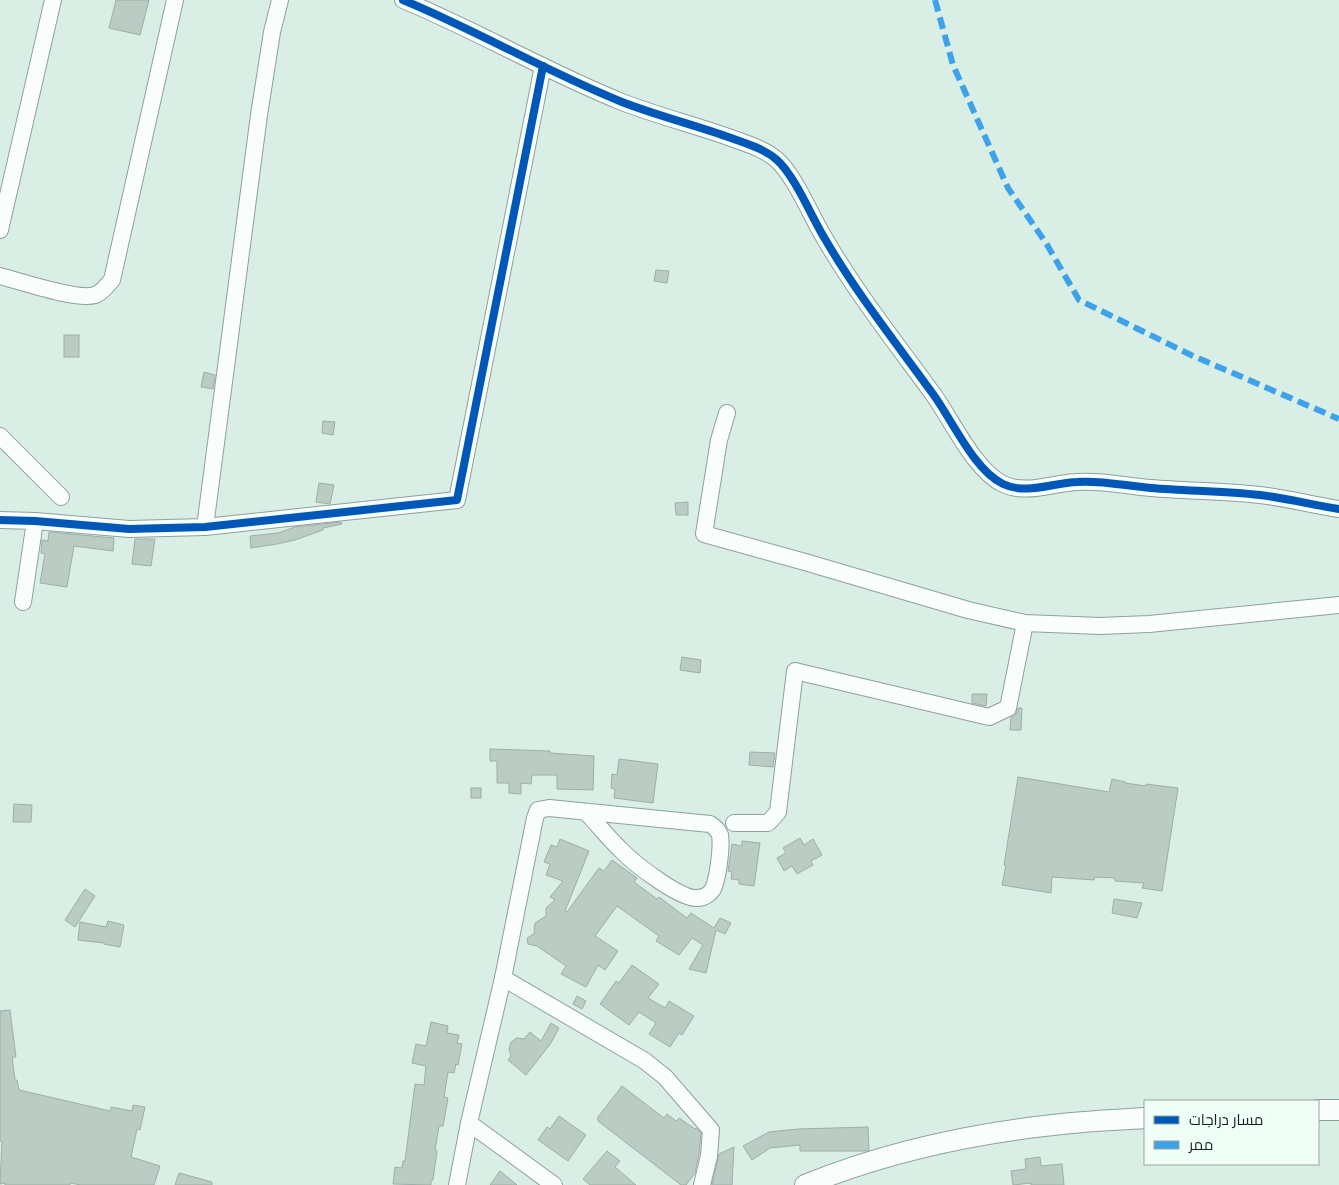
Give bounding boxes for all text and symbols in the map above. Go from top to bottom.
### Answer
legend [1144,1100,1319,1165]
text: مسار دراجات [1189,1109,1263,1132]
text: ممر [1188,1134,1213,1157]

